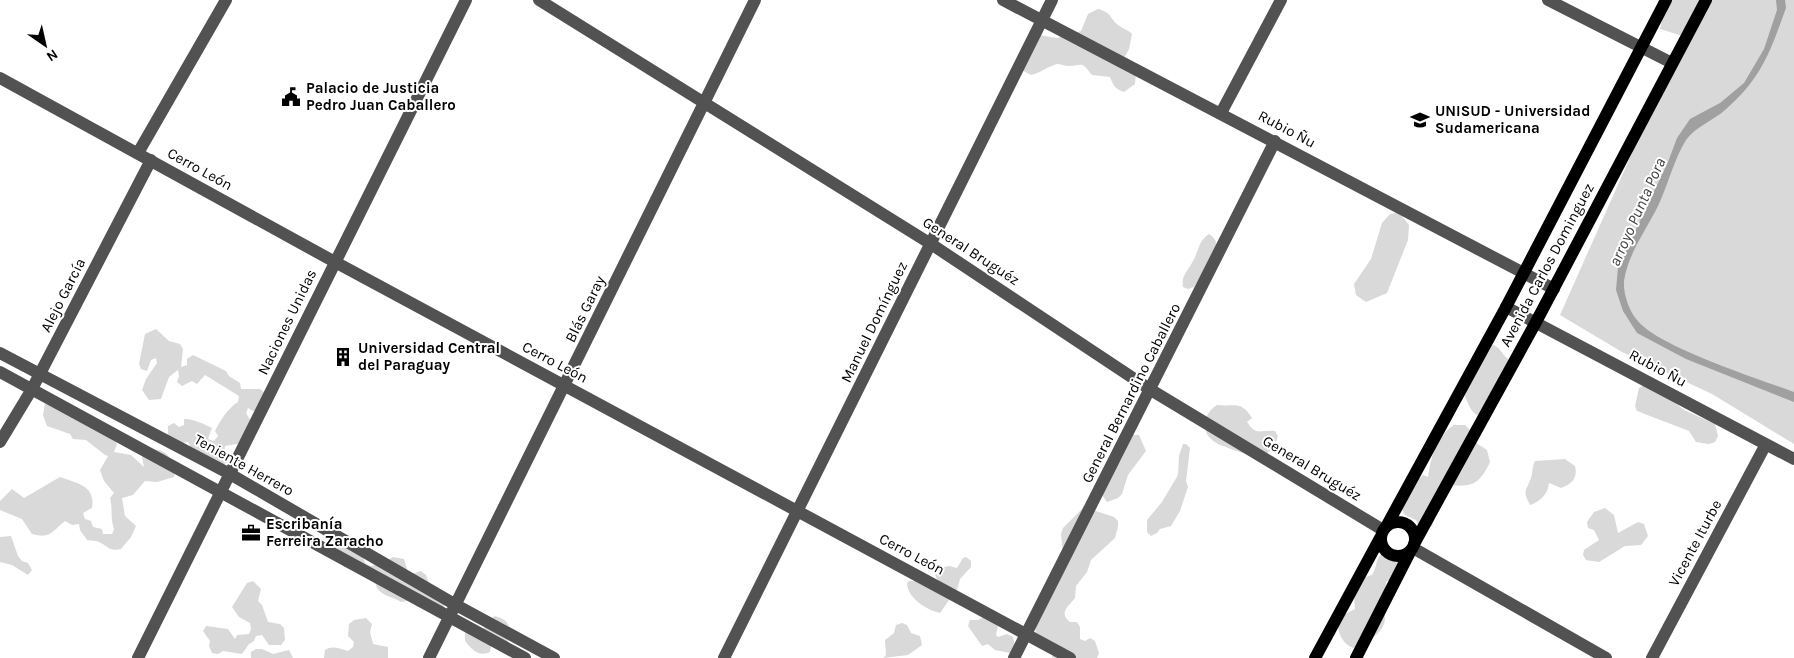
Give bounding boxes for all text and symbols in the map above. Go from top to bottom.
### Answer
north arrow [20,20,70,70]
text: N [43,46,61,65]
place label: Palacio de Justicia Pedro Juan Caballero [306,79,456,114]
public building icon: Palacio de Justicia Pedro Juan Caballero [280,86,302,108]
place label: UNISUD - Universidad Sudamericana [1435,102,1590,137]
street label: Rubio Ñu [1255,106,1319,152]
school or university icon: UNISUD - Universidad Sudamericana [1409,109,1431,131]
street label: Cerro León [164,144,236,194]
water label: arroyo Punta Pora [1605,155,1669,269]
street label: Avenida Carlos Dominguez [1496,180,1598,350]
street label: General Bruguéz [919,213,1023,289]
street label: Alejo García [37,255,89,335]
street label: Manuel Domínguez [837,258,911,386]
street label: Naciones Unidas [254,266,320,378]
street label: Blás Garay [561,273,609,345]
street label: General Bernardino Caballero [1078,300,1184,486]
street label: Cerro León [519,337,591,387]
place label: Universidad Central del Paraguay [358,339,500,374]
street label: Rubio Ñu [1626,345,1690,391]
building icon: Universidad Central del Paraguay [332,346,354,368]
street label: Teniente Herrero [191,430,297,500]
street label: General Bruguéz [1259,432,1365,504]
street label: Vicente Iturbe [1665,497,1725,589]
place label: Escribanía Ferreira Zaracho [266,515,383,550]
office icon: Escribanía Ferreira Zaracho [240,522,262,544]
street label: Cerro León [876,529,948,579]

